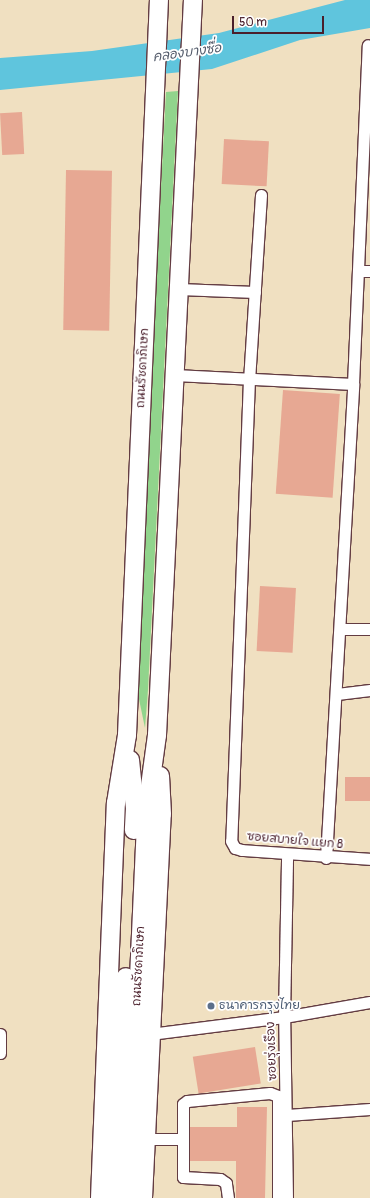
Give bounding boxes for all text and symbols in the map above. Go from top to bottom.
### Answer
scale bar [234,8,326,34]
text: 50 m [239,15,267,30]
water label: คลองบางซื่อ [152,40,222,66]
street label: ถนนรัชดาภิเษก [134,328,152,408]
street label: ซอยสบายใจ แยก 8 [246,830,344,852]
street label: ถนนรัชดาภิเษก [130,926,148,1006]
place label: ธนาคารกรุงไทย [219,999,300,1013]
marker: ธนาคารกรุงไทย [206,1001,216,1011]
street label: ซอยรุ่งเรือง [264,1021,280,1081]

